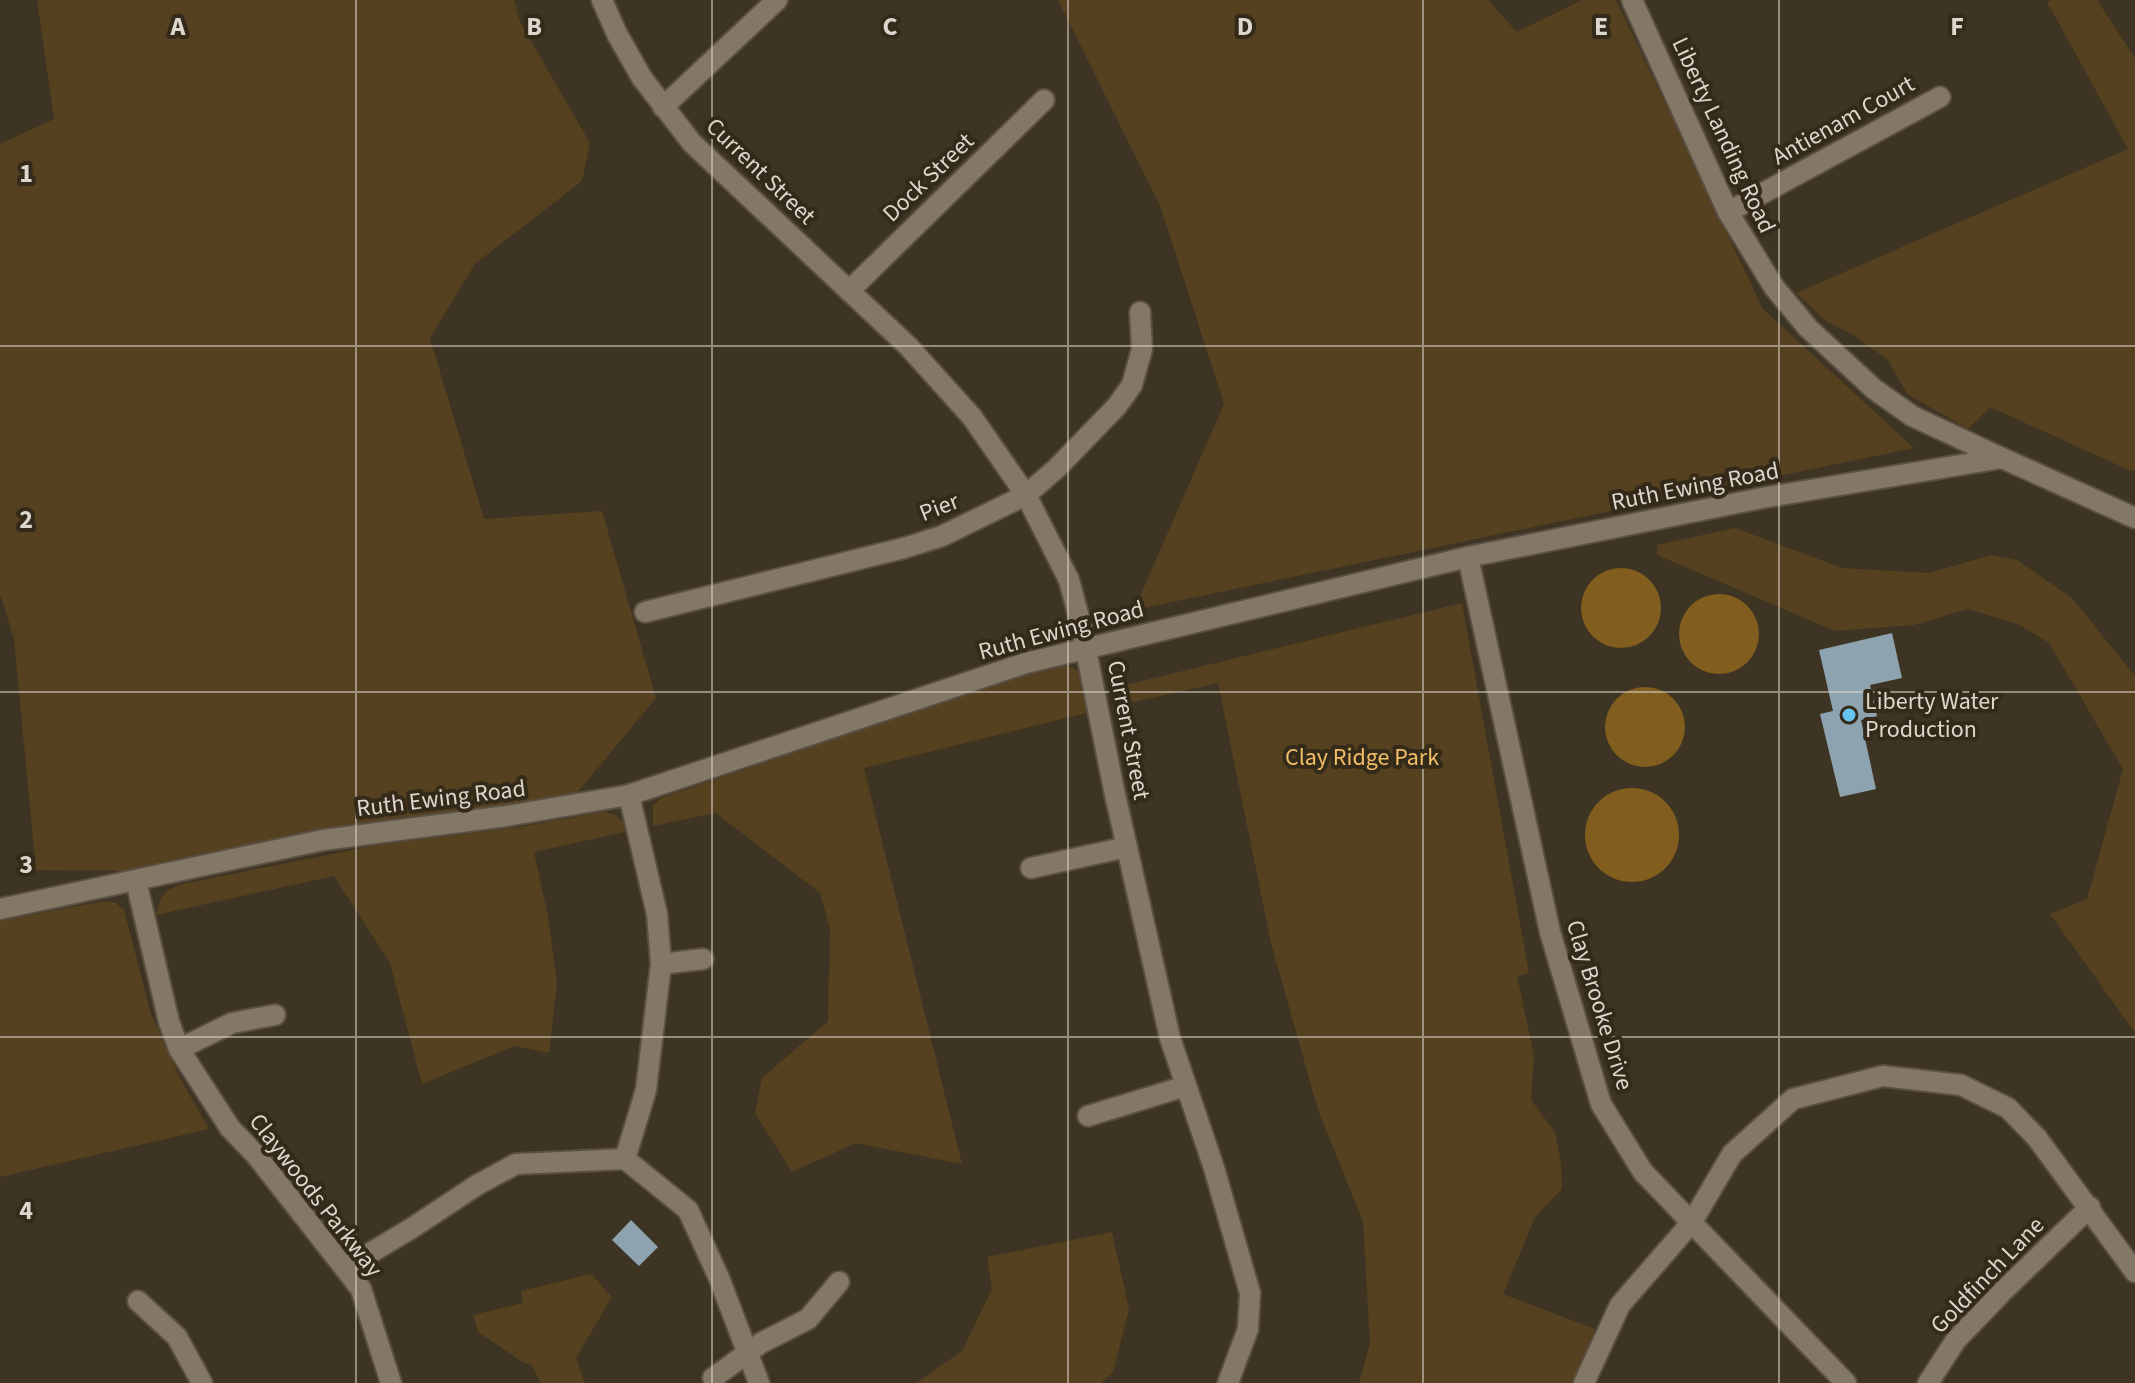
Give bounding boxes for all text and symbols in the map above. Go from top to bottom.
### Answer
text: A [170,8,187,45]
text: B [526,8,542,45]
text: C [882,8,898,45]
text: D [1237,8,1253,45]
text: E [1594,8,1608,45]
text: F [1950,8,1964,45]
street label: Liberty Landing Road [1663,31,1784,239]
street label: Antienam Court [1766,67,1921,174]
street label: Current Street [698,110,824,233]
street label: Dock Street [875,125,982,230]
text: 1 [19,155,33,192]
street label: Ruth Ewing Road [1608,453,1782,520]
street label: Pier [914,484,965,531]
text: 2 [19,501,33,538]
street label: Ruth Ewing Road [974,592,1148,669]
street label: Current Street [1098,658,1159,803]
place label: Liberty Water Production [1865,684,1999,747]
marker: Liberty Water Production [1840,706,1858,724]
park label: Clay Ridge Park [1285,740,1439,775]
street label: Ruth Ewing Road [355,771,528,826]
text: 3 [19,846,33,883]
street label: Clay Brooke Drive [1557,916,1642,1095]
street label: Claywoods Parkway [240,1106,391,1285]
text: 4 [19,1192,33,1229]
street label: Goldfinch Lane [1922,1209,2052,1342]

